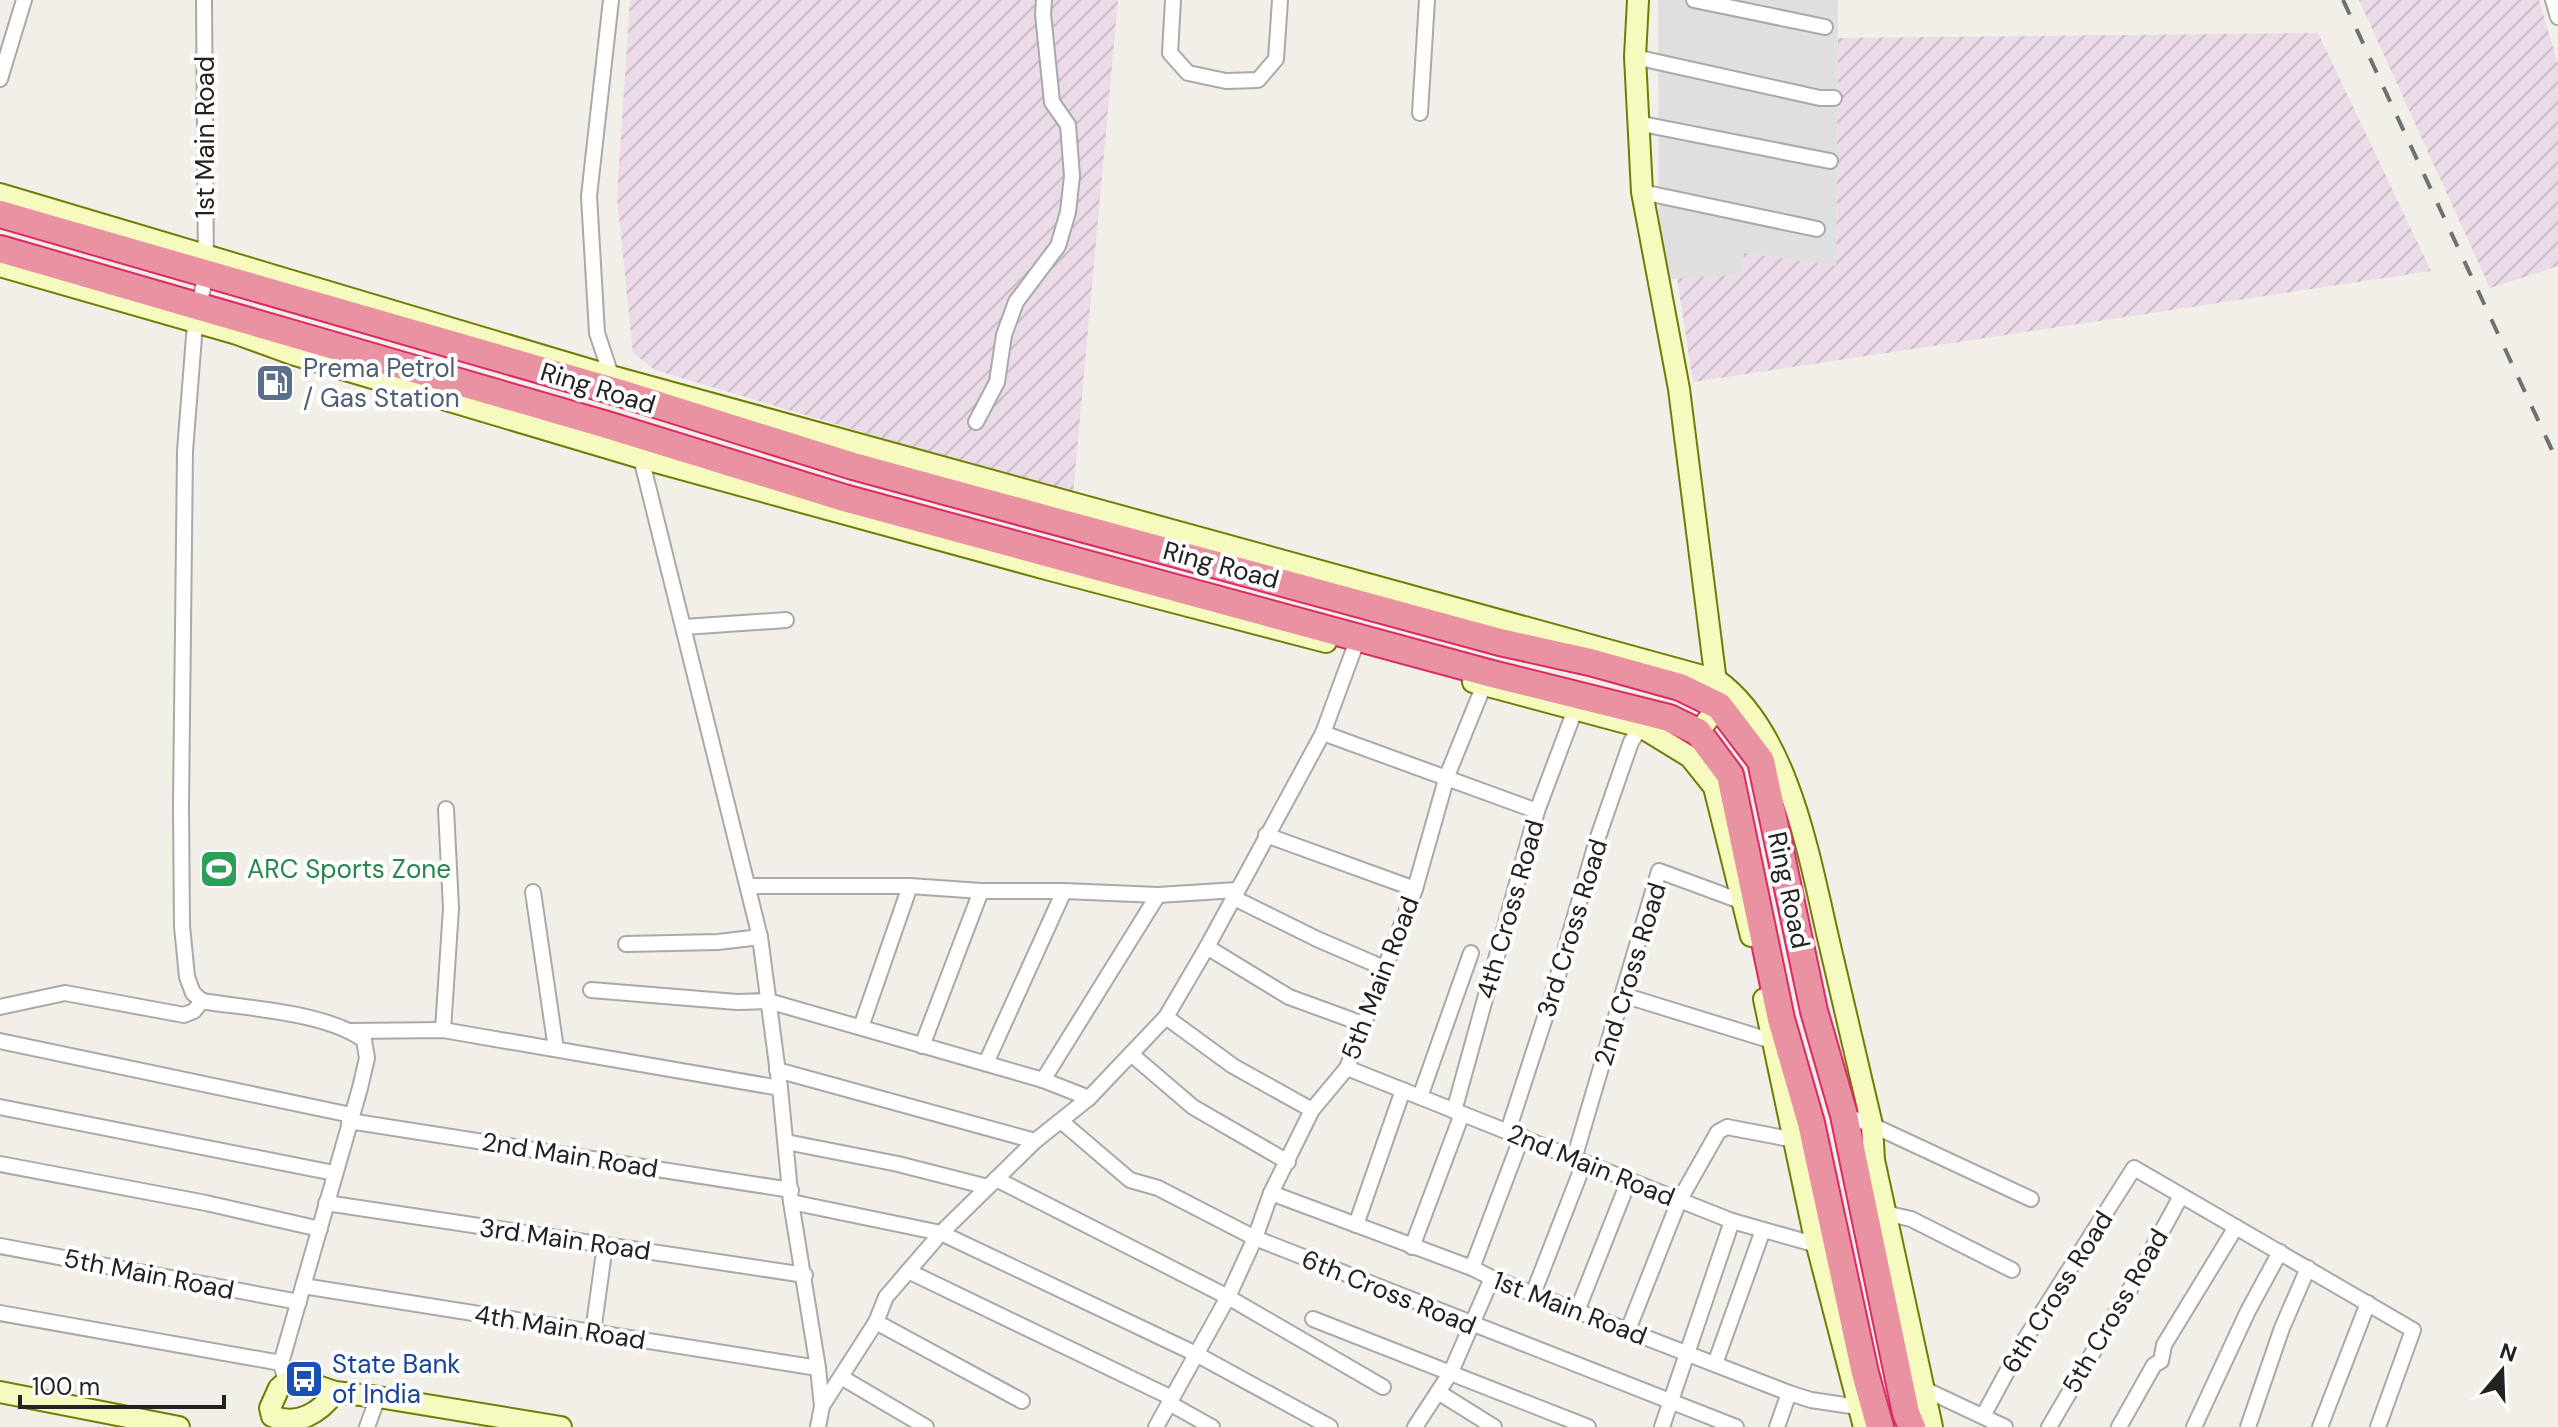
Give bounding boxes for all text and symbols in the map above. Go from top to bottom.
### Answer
street label: 1st Main Road [188,56,222,218]
place label: Prema Petrol / Gas Station [303,351,460,415]
street label: Ring Road [536,354,660,422]
fuel station icon: Prema Petrol / Gas Station [254,362,296,404]
street label: Ring Road [1159,533,1283,597]
street label: 4th Cross Road [1468,816,1552,1002]
street label: Ring Road [1760,828,1818,952]
street label: 3rd Cross Road [1529,835,1615,1021]
sports icon: ARC Sports Zone [198,848,240,890]
place label: ARC Sports Zone [247,852,451,886]
street label: 2nd Cross Road [1586,878,1674,1070]
street label: 5th Main Road [1333,891,1427,1065]
street label: 2nd Main Road [1502,1116,1680,1214]
street label: 2nd Main Road [480,1124,660,1186]
street label: 6th Cross Road [1994,1204,2120,1380]
street label: 3rd Main Road [477,1210,653,1268]
street label: 5th Cross Road [2054,1223,2176,1399]
street label: 5th Main Road [61,1241,237,1307]
street label: 6th Cross Road [1297,1242,1481,1342]
street label: 1st Main Road [1488,1263,1652,1353]
street label: 4th Main Road [472,1297,648,1357]
north arrow [2462,1331,2542,1411]
text: N [2496,1336,2521,1369]
place label: State Bank of India [332,1347,460,1411]
bus stop icon: State Bank of India [283,1358,325,1400]
scale bar [20,1359,224,1409]
text: 100 m [32,1371,100,1402]

